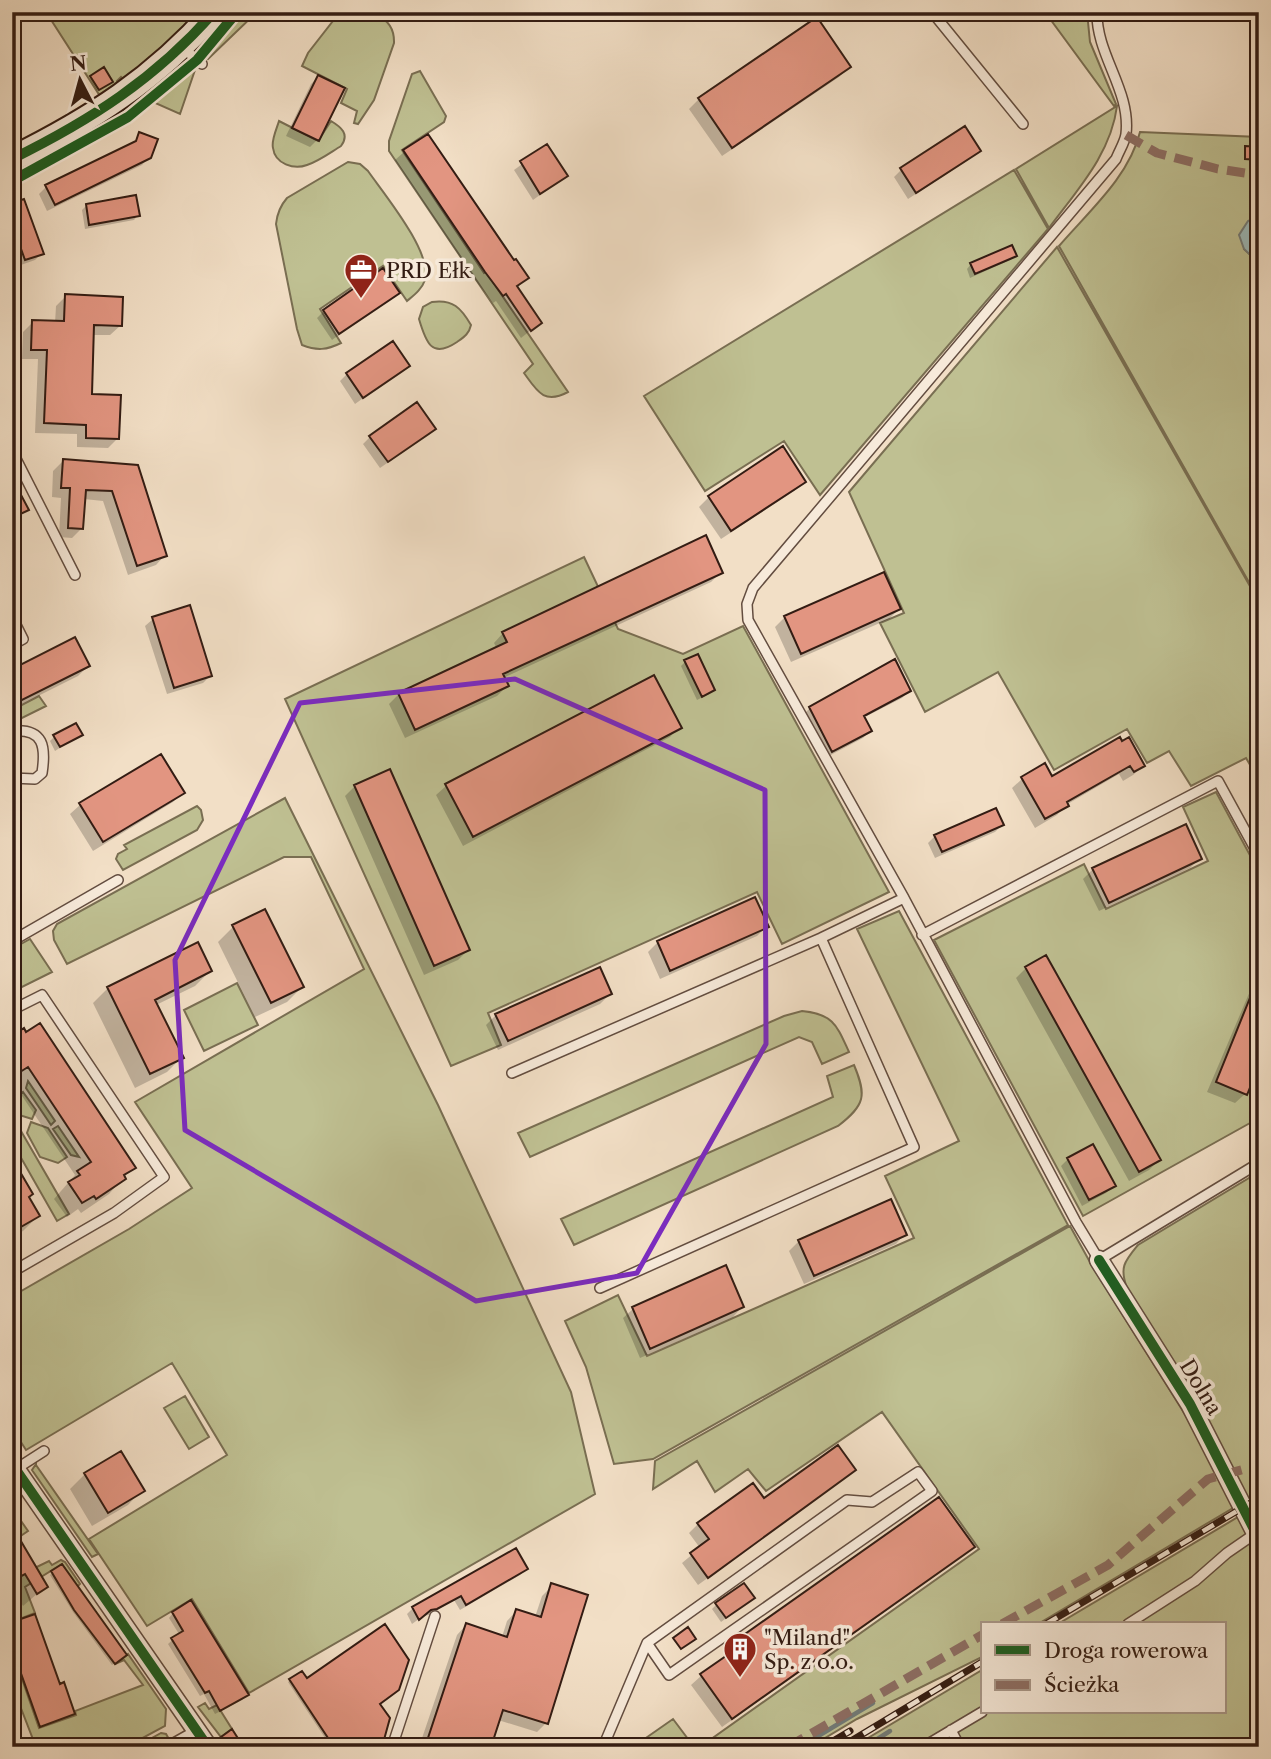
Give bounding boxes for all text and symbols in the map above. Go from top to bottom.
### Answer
north arrow [46,46,116,116]
text: N [69,51,88,76]
office icon: PRD Ełk [342,251,380,300]
place label: PRD Ełk [386,258,472,283]
street label: Dolna [1175,1355,1228,1420]
legend [981,1622,1226,1714]
place label: "Miland" Sp. z o.o. [764,1625,854,1674]
building icon: "Miland" Sp. z o.o. [721,1630,759,1679]
text: Droga rowerowa [1044,1638,1209,1663]
text: Ścieżka [1044,1672,1120,1697]

